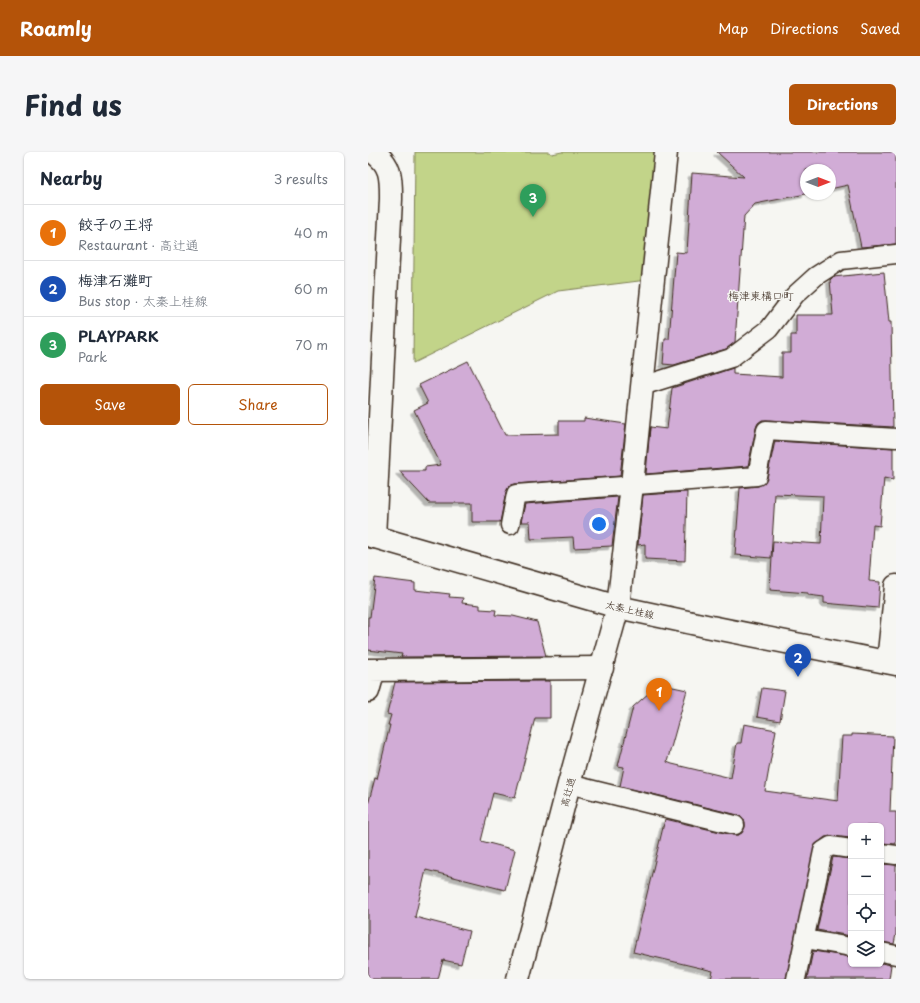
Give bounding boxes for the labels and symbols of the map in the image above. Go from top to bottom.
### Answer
north arrow [800,164,836,200]
pin: 3 [520,184,546,217]
district label: 梅津東構口町 [728,287,794,304]
your location [589,514,609,534]
street label: 太秦上桂線 [604,596,656,622]
pin: 2 [785,644,811,677]
pin: 1 [646,678,672,711]
street label: 高辻通 [556,776,578,808]

